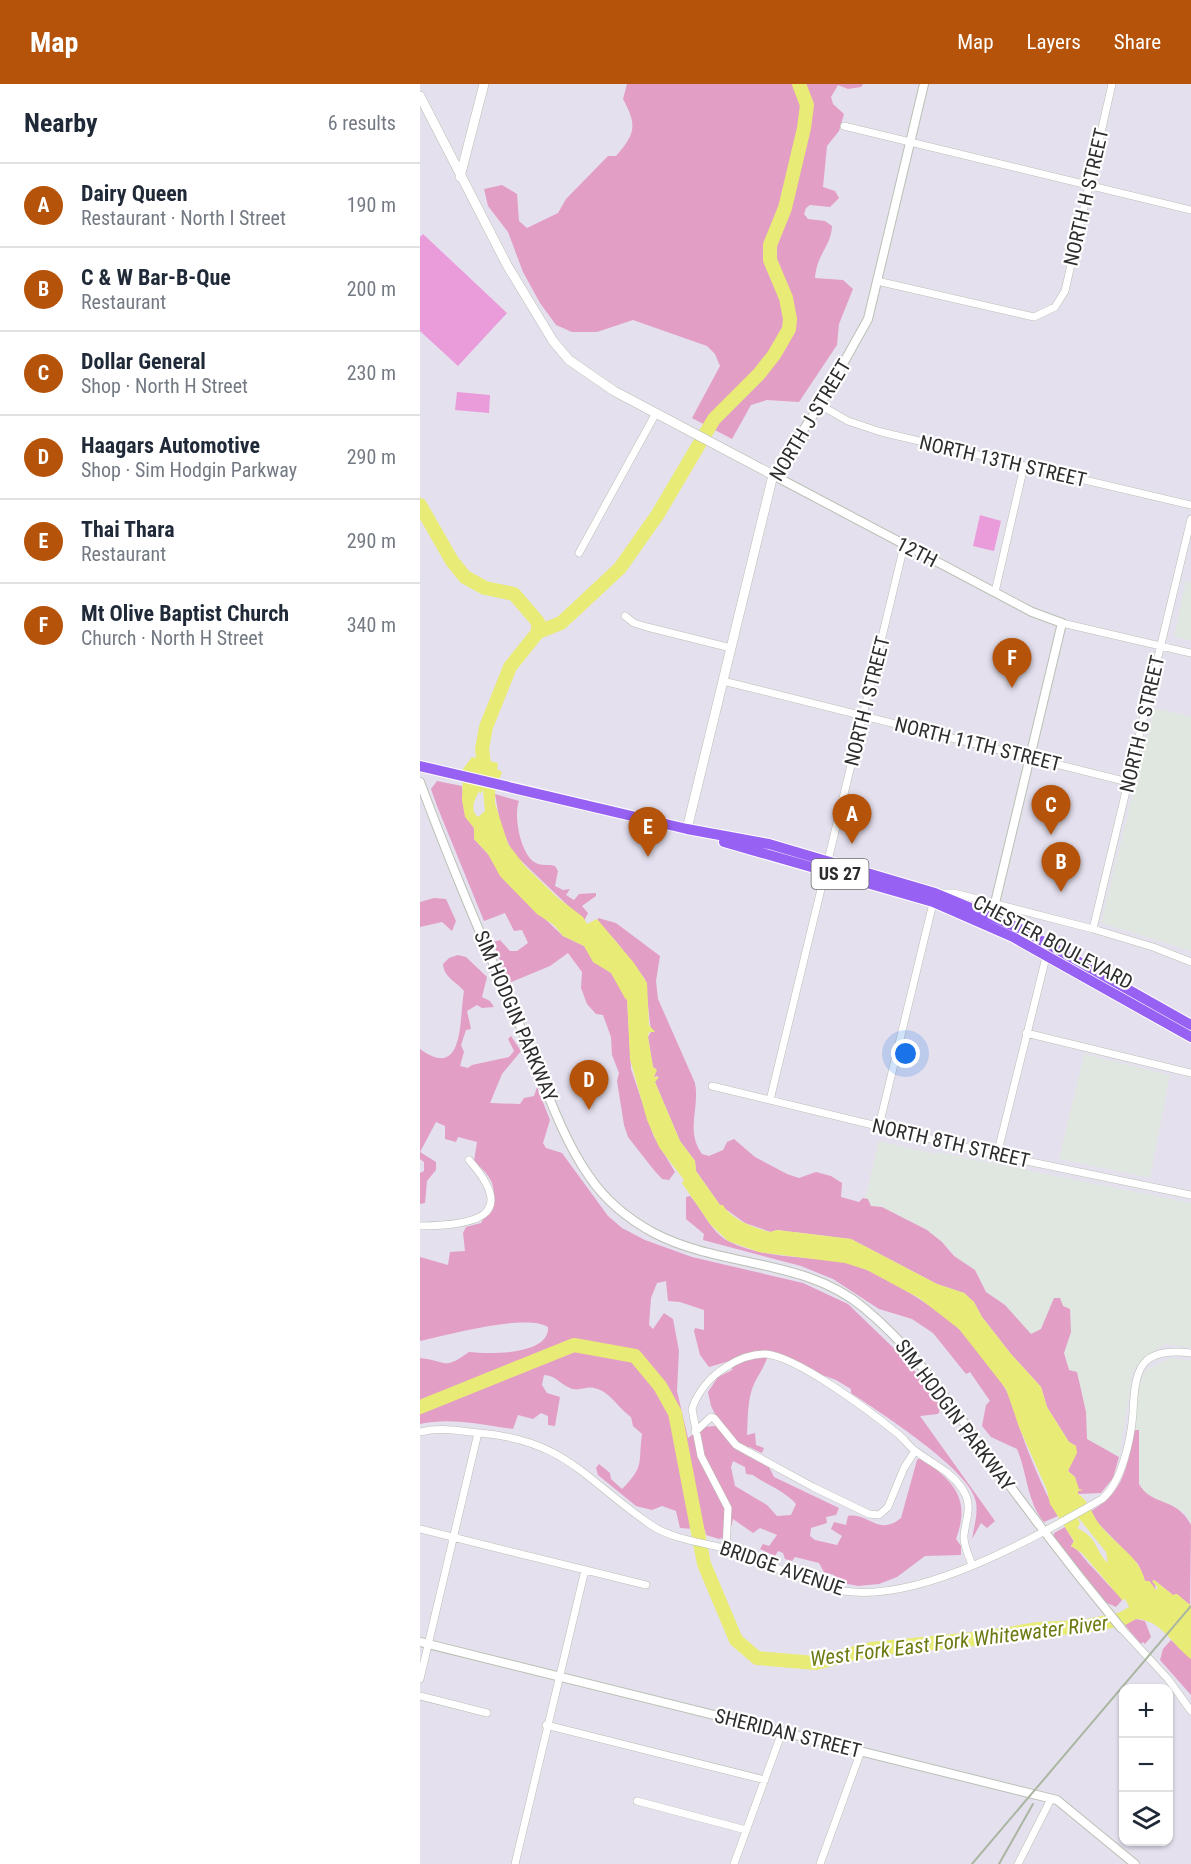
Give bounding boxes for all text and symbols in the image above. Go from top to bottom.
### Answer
text: Map [30,26,78,59]
text: Map [957,30,994,54]
text: Layers [1027,30,1081,54]
text: Share [1114,30,1161,54]
text: Nearby [24,108,98,138]
text: 6 results [328,111,396,135]
street label: NORTH H STREET [1059,126,1113,268]
text: Dairy Queen [81,181,188,206]
text: A [38,193,49,217]
text: 190 m [347,193,396,217]
text: Restaurant · North I Street [81,206,286,230]
text: C & W Bar-B-Que [81,265,231,290]
text: B [38,277,49,301]
text: 200 m [347,277,396,301]
text: Restaurant [81,290,166,314]
text: Dollar General [81,349,206,374]
street label: NORTH J STREET [764,355,856,485]
text: C [38,361,49,385]
text: 230 m [347,361,396,385]
text: Shop · North H Street [81,374,248,398]
street label: NORTH 13TH STREET [917,430,1089,492]
text: Haagars Automotive [81,433,260,458]
text: D [38,445,49,469]
text: 290 m [347,445,396,469]
text: Shop · Sim Hodgin Parkway [81,458,297,482]
text: Thai Thara [81,517,175,542]
text: E [39,529,48,553]
text: 290 m [347,529,396,553]
street label: 12TH [893,532,941,572]
text: Restaurant [81,542,166,566]
text: Mt Olive Baptist Church [81,601,289,626]
text: F [39,613,48,637]
text: 340 m [347,613,396,637]
text: Church · North H Street [81,626,264,650]
street label: NORTH I STREET [839,634,895,768]
pin: F [992,638,1032,688]
street label: NORTH G STREET [1115,653,1169,795]
street label: NORTH 11TH STREET [892,712,1064,776]
pin: C [1032,786,1070,835]
pin: A [832,794,872,844]
pin: E [628,808,668,857]
pin: B [1042,842,1080,892]
road number: US 27 [812,859,868,889]
street label: CHESTER BOULEVARD [969,890,1137,994]
street label: SIM HODGIN PARKWAY [469,927,563,1106]
your location [891,1039,920,1068]
pin: D [570,1060,608,1110]
street label: NORTH 8TH STREET [870,1113,1032,1173]
street label: SIM HODGIN PARKWAY [890,1335,1020,1496]
street label: BRIDGE AVENUE [717,1536,847,1600]
water label: West Fork East Fork Whitewater River [809,1611,1110,1671]
map controls [1119,1684,1173,1846]
button: + [1119,1684,1173,1738]
street label: SHERIDAN STREET [712,1703,864,1763]
button: − [1119,1738,1173,1792]
button: layers [1119,1792,1173,1846]

